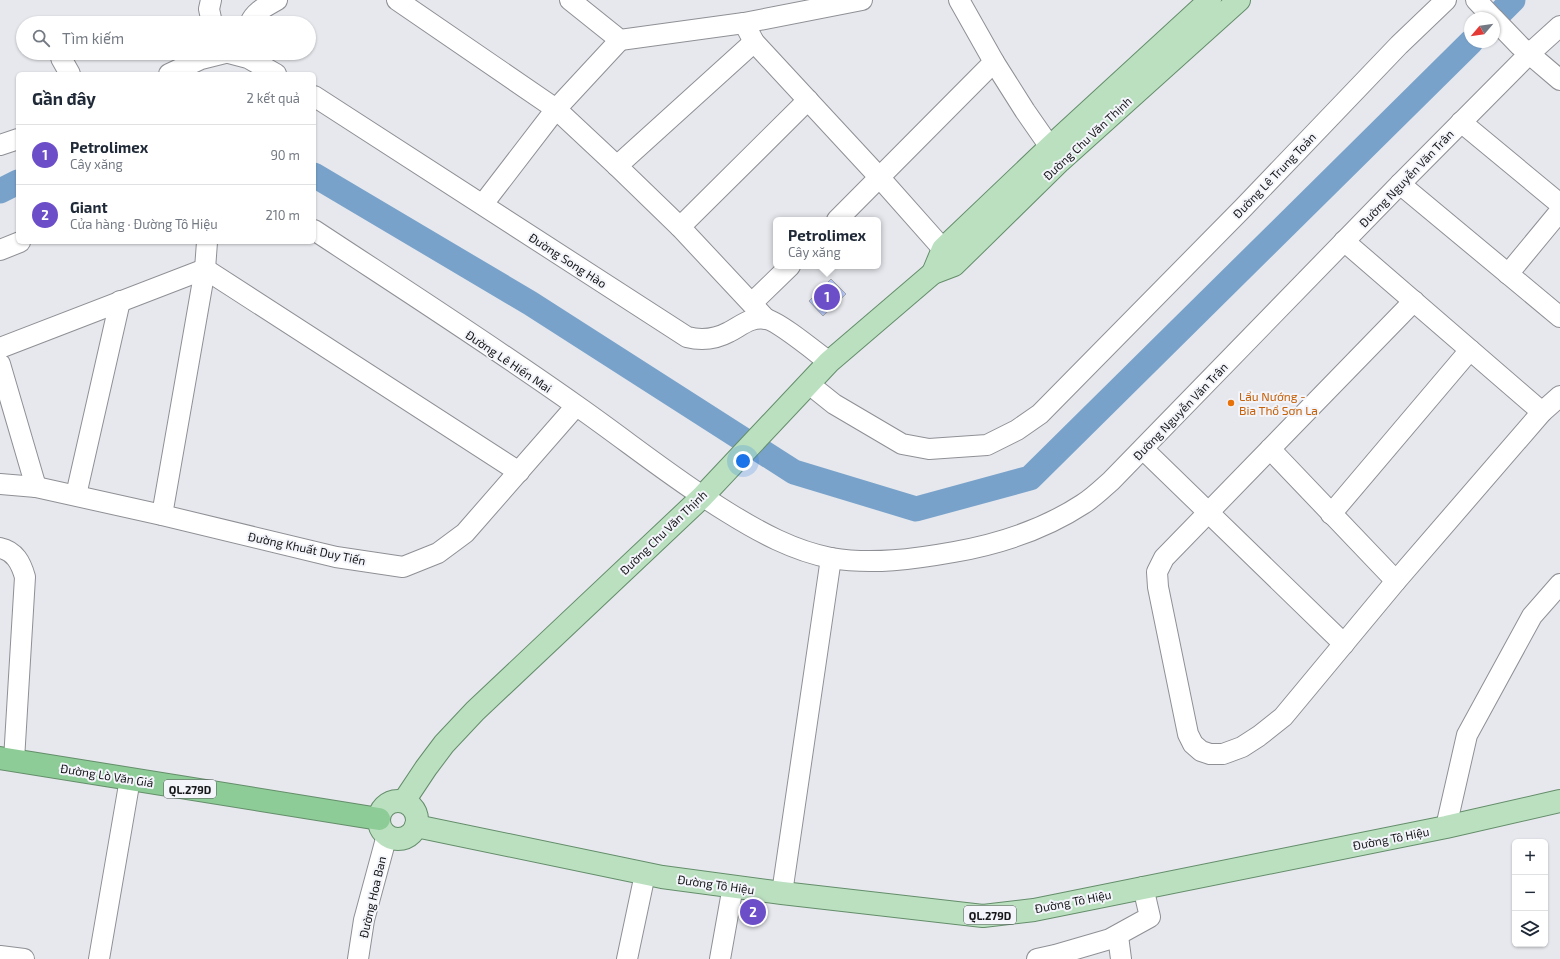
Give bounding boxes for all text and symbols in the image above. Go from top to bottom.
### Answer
north arrow [1464,12,1500,48]
search box [16,16,316,60]
icon: search [30,27,52,49]
text: Tìm kiếm [62,29,124,47]
text: Gần đây [32,88,96,108]
text: 2 kết quả [247,90,300,106]
street label: Đường Chu Văn Thịnh [1040,94,1135,183]
street label: Đường Nguyễn Văn Trân [1356,126,1456,230]
street label: Đường Lê Trung Toản [1230,129,1318,221]
text: Petrolimex [70,138,148,156]
text: 1 [42,147,48,163]
text: 90 m [270,147,300,163]
text: Cây xăng [70,156,123,172]
text: Giant [70,198,108,216]
text: 2 [41,207,49,223]
text: 210 m [265,207,300,223]
text: Cửa hàng · Đường Tô Hiệu [70,216,218,232]
popup [773,217,881,269]
text: Petrolimex [788,226,866,244]
street label: Đường Song Hào [527,230,610,290]
text: Cây xăng [788,244,841,260]
pin: 1 [814,282,840,312]
street label: Đường Lê Hiến Mai [463,327,555,395]
street label: Đường Nguyễn Văn Trân [1130,359,1230,463]
place label: Lẩu Nướng - Bia Thổ Sơn La [1239,389,1318,417]
marker: Lẩu Nướng - Bia Thổ Sơn La [1226,398,1236,408]
your location [733,451,753,471]
street label: Đường Chu Văn Thịnh [617,487,710,578]
street label: Đường Khuất Duy Tiến [247,529,367,567]
street label: Đường Lò Văn Giá [59,761,155,789]
road number: QL.279D [164,780,216,798]
street label: Đường Tô Hiệu [1352,824,1431,853]
map controls [1512,839,1548,947]
button: + [1512,839,1548,875]
street label: Đường Hoa Ban [356,855,388,939]
street label: Đường Tô Hiệu [676,872,755,897]
button: − [1512,875,1548,911]
street label: Đường Tô Hiệu [1034,887,1113,916]
pin: 2 [740,897,766,927]
road number: QL.279D [964,906,1016,924]
button: layers [1512,911,1548,947]

